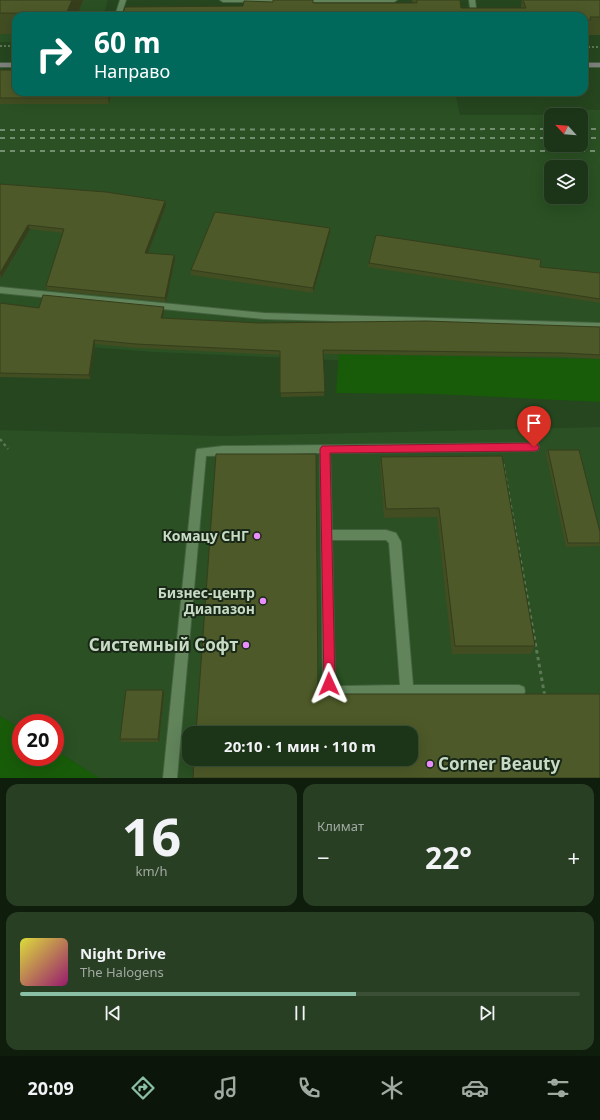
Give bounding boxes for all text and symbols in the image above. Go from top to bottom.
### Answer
text: 60 m [94,23,161,61]
icon: right [28,28,80,80]
text: Направо [94,59,170,83]
north arrow [544,108,588,152]
map controls [544,108,588,204]
button: layers [544,160,588,204]
pin [517,406,551,447]
icon: arrive [523,412,545,434]
place label: Комацу СНГ [162,526,249,545]
marker: Комацу СНГ [252,531,262,541]
place label: Бизнес-центр Диапазон [158,583,255,618]
marker: Бизнес-центр Диапазон [258,596,268,606]
place label: Системный Софт [89,633,238,656]
marker: Системный Софт [241,640,251,650]
position arrow [308,663,350,705]
speed limit sign: 20 [12,714,64,766]
text: 20:10 · 1 мин · 110 m [224,736,376,756]
place label: Corner Beauty [438,752,560,775]
marker: Corner Beauty [425,759,435,769]
text: 16 [122,800,181,871]
text: Климат [317,817,364,835]
text: 22° [425,837,472,878]
text: − [317,842,330,872]
text: + [567,842,580,872]
text: km/h [136,862,167,880]
text: Night Drive [80,943,166,963]
text: The Halogens [80,963,164,981]
icon: previous [102,1002,124,1024]
icon: pause [289,1002,311,1024]
icon: next [476,1002,498,1024]
icon: directions [129,1074,157,1102]
icon: music [212,1074,240,1102]
icon: phone [295,1074,323,1102]
icon: climate [378,1074,406,1102]
icon: car [461,1074,489,1102]
icon: filters [544,1074,572,1102]
text: 20:09 [28,1076,74,1100]

